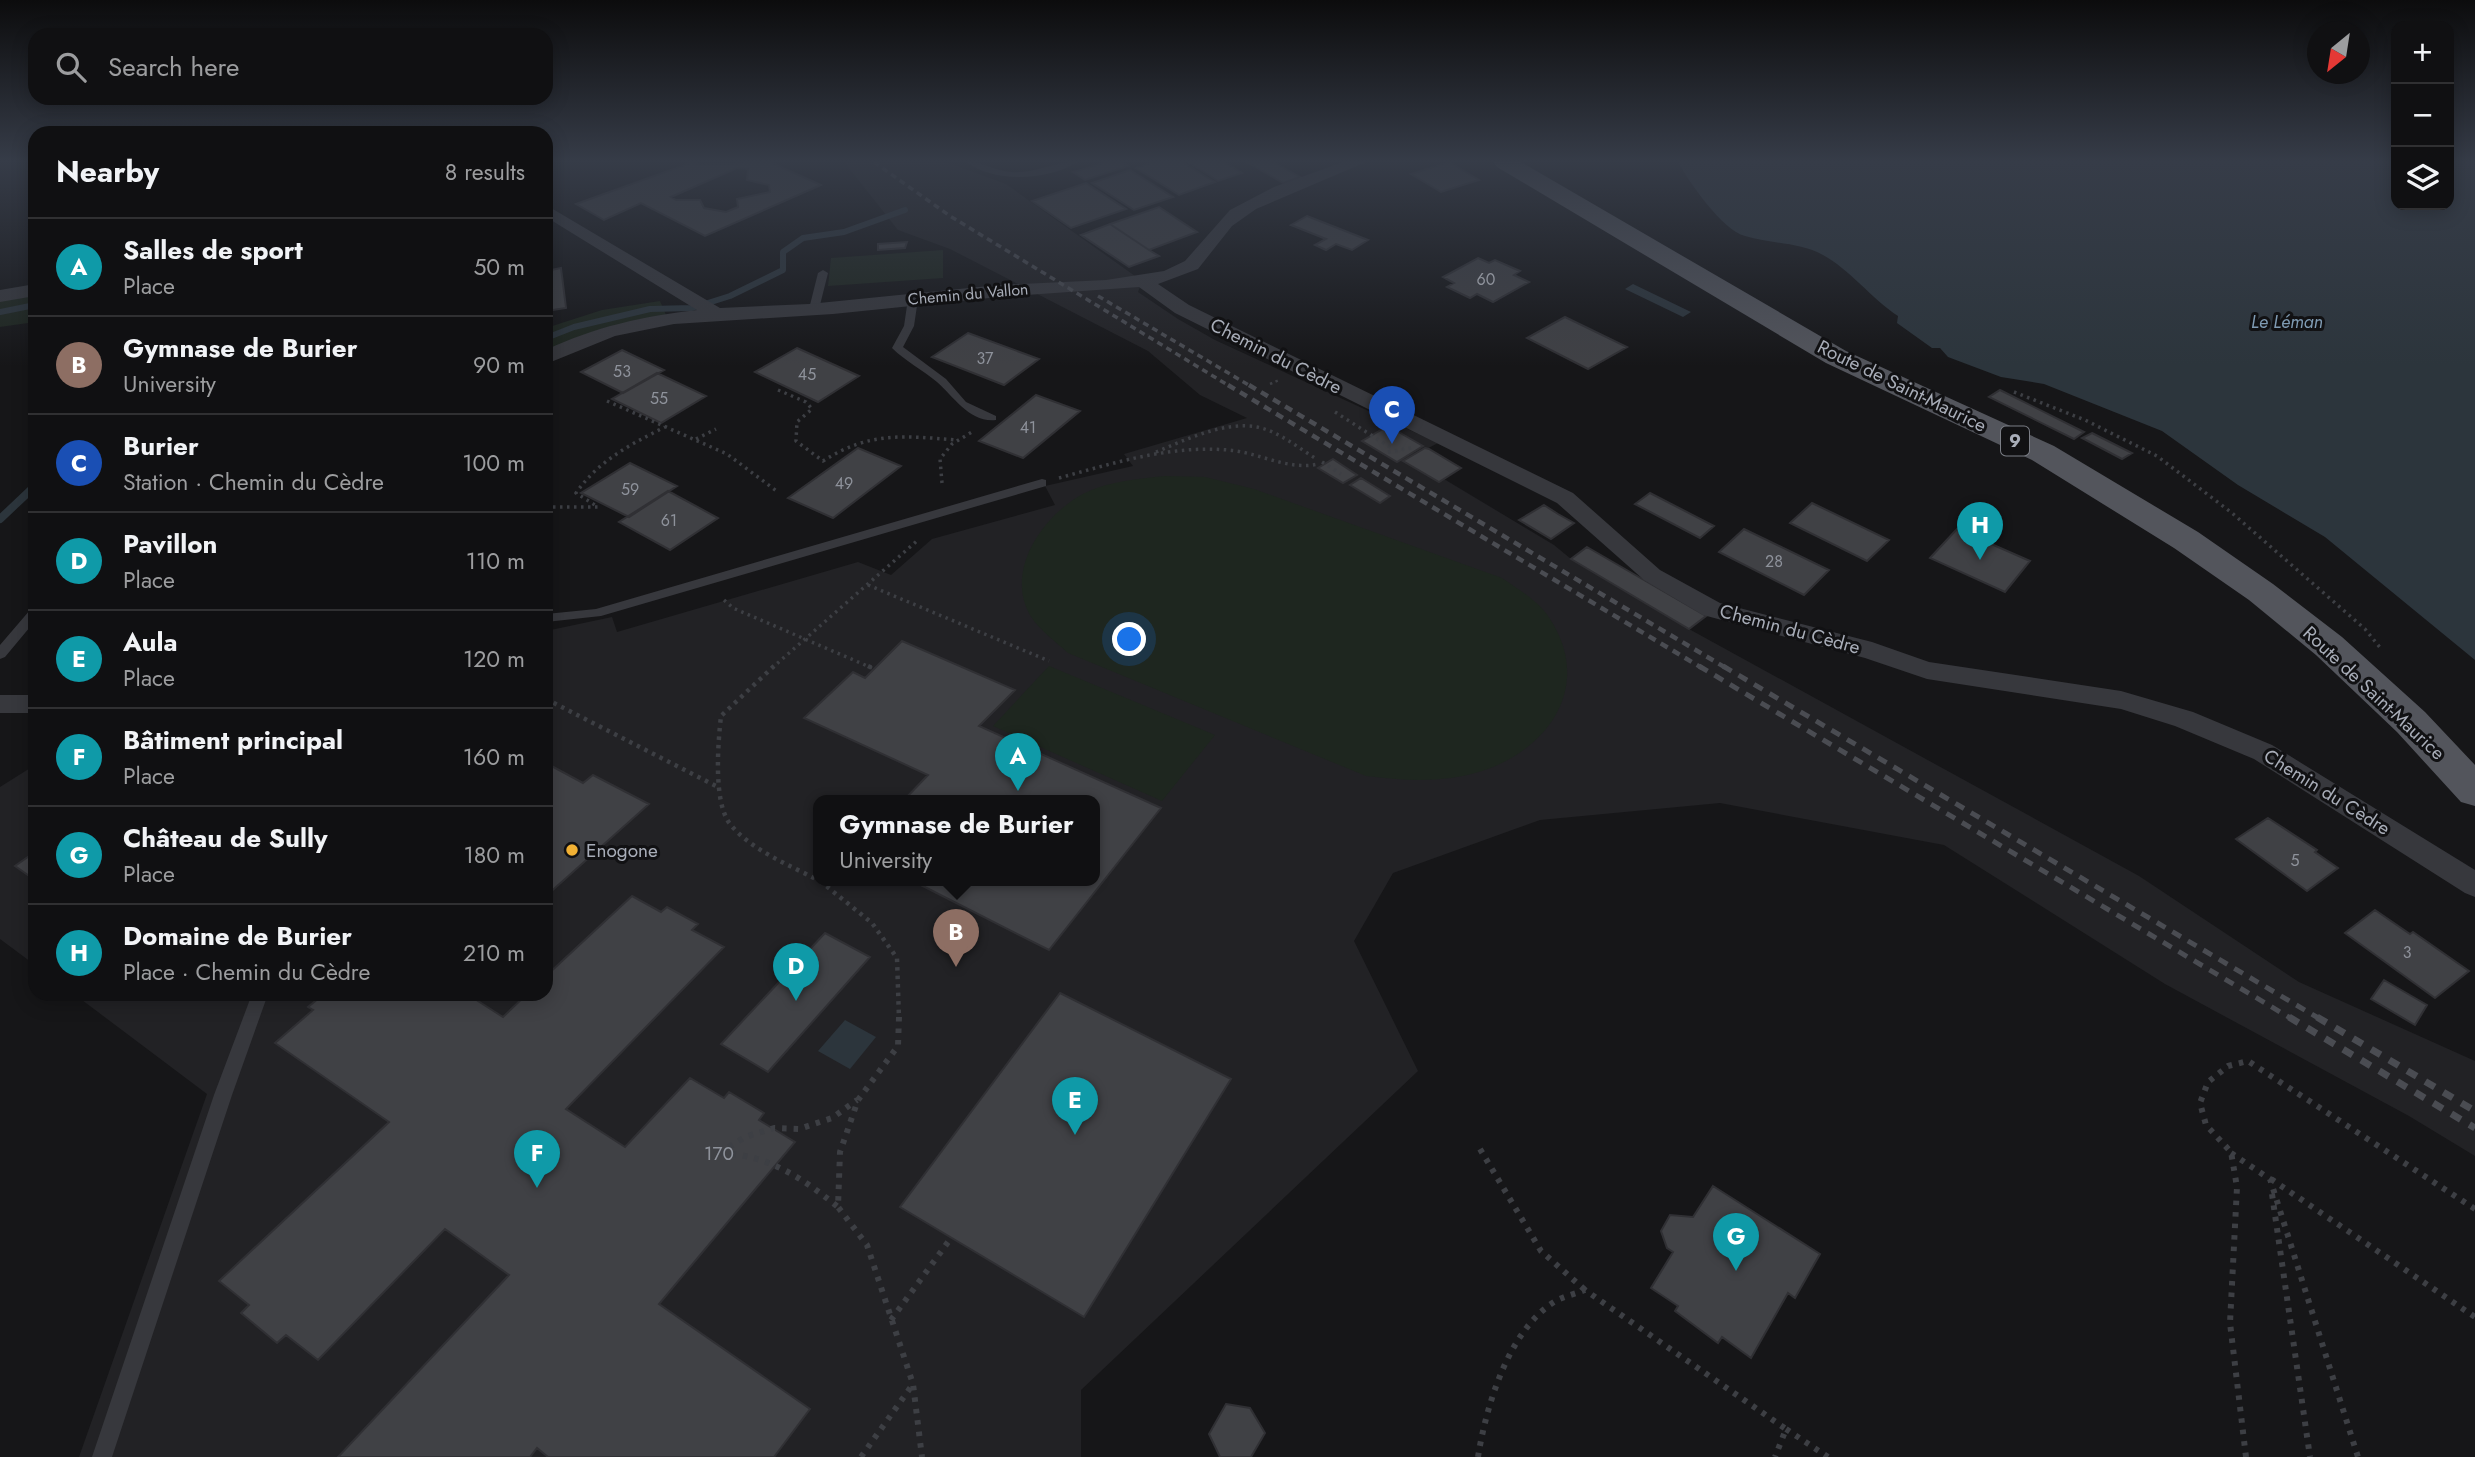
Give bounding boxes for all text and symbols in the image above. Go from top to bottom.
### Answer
north arrow [2307,21,2370,84]
map controls [2391,21,2454,210]
button: + [2391,21,2454,84]
search box [28,28,553,105]
icon: search [52,48,90,86]
text: Search here [108,48,240,86]
button: − [2391,84,2454,147]
button: layers [2391,147,2454,210]
text: Nearby [56,150,159,193]
text: 8 results [445,155,525,189]
text: Salles de sport [123,231,303,269]
text: A [71,250,87,284]
text: 50 m [473,250,525,284]
house number: 60 [1477,268,1495,291]
text: Place [123,269,175,303]
street label: Chemin du Vallon [907,277,1029,311]
water label: Le Léman [2251,309,2323,335]
street label: Chemin du Cèdre [1206,311,1347,401]
text: Gymnase de Burier [123,329,357,367]
street label: Route de Saint-Maurice [1813,333,1991,439]
house number: 37 [977,347,994,370]
text: B [71,348,87,382]
text: 90 m [473,348,525,382]
house number: 53 [613,360,631,383]
house number: 45 [798,363,816,386]
text: University [123,367,216,401]
pin: C [1369,386,1415,444]
house number: 55 [650,387,668,410]
house number: 41 [1020,416,1036,439]
road number: 9 [2001,426,2029,456]
text: Burier [123,427,199,465]
text: C [71,446,87,480]
text: 100 m [462,446,525,480]
text: Station · Chemin du Cèdre [123,465,384,499]
house number: 49 [835,472,853,495]
house number: 59 [621,478,639,501]
pin: H [1957,502,2003,560]
house number: 61 [661,509,677,532]
text: Pavillon [123,525,218,563]
text: D [71,544,87,578]
text: 110 m [466,544,525,578]
house number: 28 [1765,550,1783,573]
text: Place [123,563,175,597]
street label: Chemin du Cèdre [1717,597,1863,661]
street label: Route de Saint-Maurice [2297,620,2451,766]
your location [1112,622,1146,656]
text: Aula [123,623,178,661]
text: E [72,642,86,676]
text: 120 m [463,642,525,676]
text: Place [123,661,175,695]
text: Bâtiment principal [123,721,343,759]
pin: A [995,733,1041,791]
text: F [73,740,85,774]
text: 160 m [463,740,525,774]
street label: Chemin du Cèdre [2259,742,2396,842]
text: Place [123,759,175,793]
popup [813,795,1100,886]
text: Gymnase de Burier [839,805,1074,843]
text: Château de Sully [123,819,328,857]
place label: Enogone [586,837,658,864]
text: G [70,838,88,872]
text: 180 m [463,838,525,872]
marker: Enogone [564,842,580,858]
text: University [839,843,932,877]
house number: 5 [2290,849,2300,872]
text: Place [123,857,175,891]
pin: B [933,909,979,967]
text: Domaine de Burier [123,917,352,955]
text: H [70,936,88,970]
text: 210 m [463,936,525,970]
house number: 3 [2403,941,2412,964]
pin: D [773,943,819,1001]
text: Place · Chemin du Cèdre [123,955,370,989]
pin: E [1052,1077,1098,1135]
pin: F [514,1130,560,1188]
house number: 170 [704,1140,734,1167]
pin: G [1713,1213,1759,1271]

